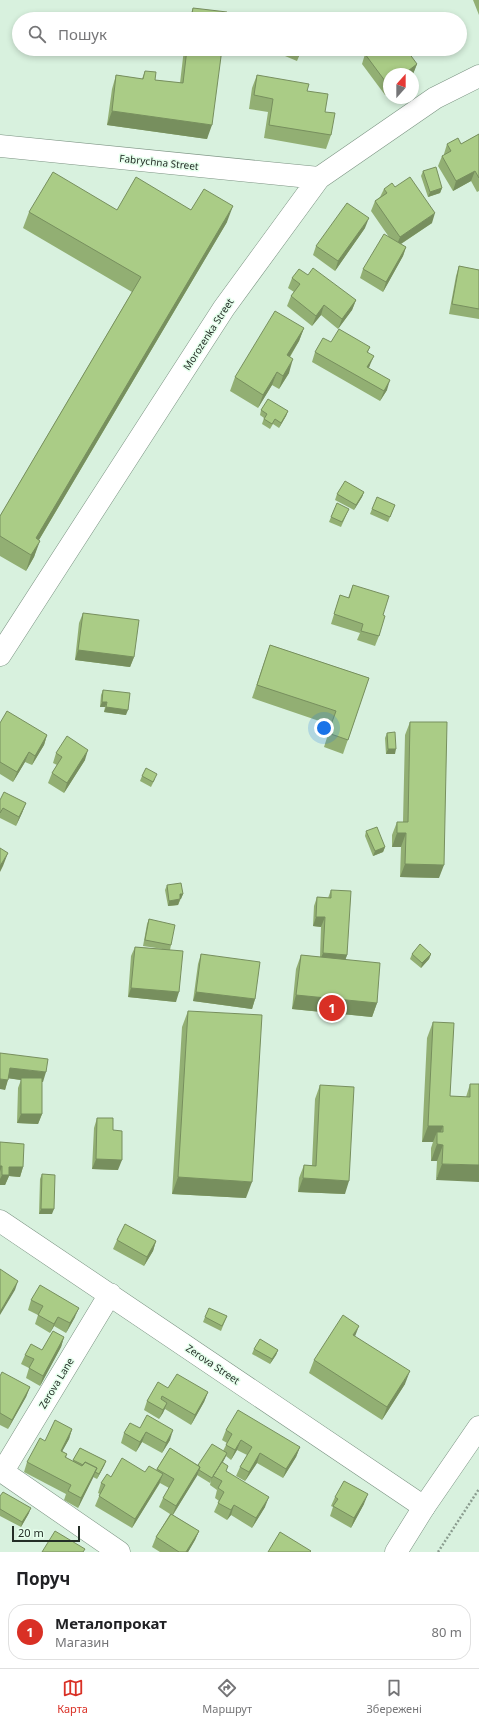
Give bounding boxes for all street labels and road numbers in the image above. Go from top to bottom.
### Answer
street label: Fabrychna Street [119,151,200,173]
street label: Morozenka Street [180,295,237,373]
street label: Zerova Street [183,1341,243,1387]
street label: Zerova Lane [35,1355,77,1411]

